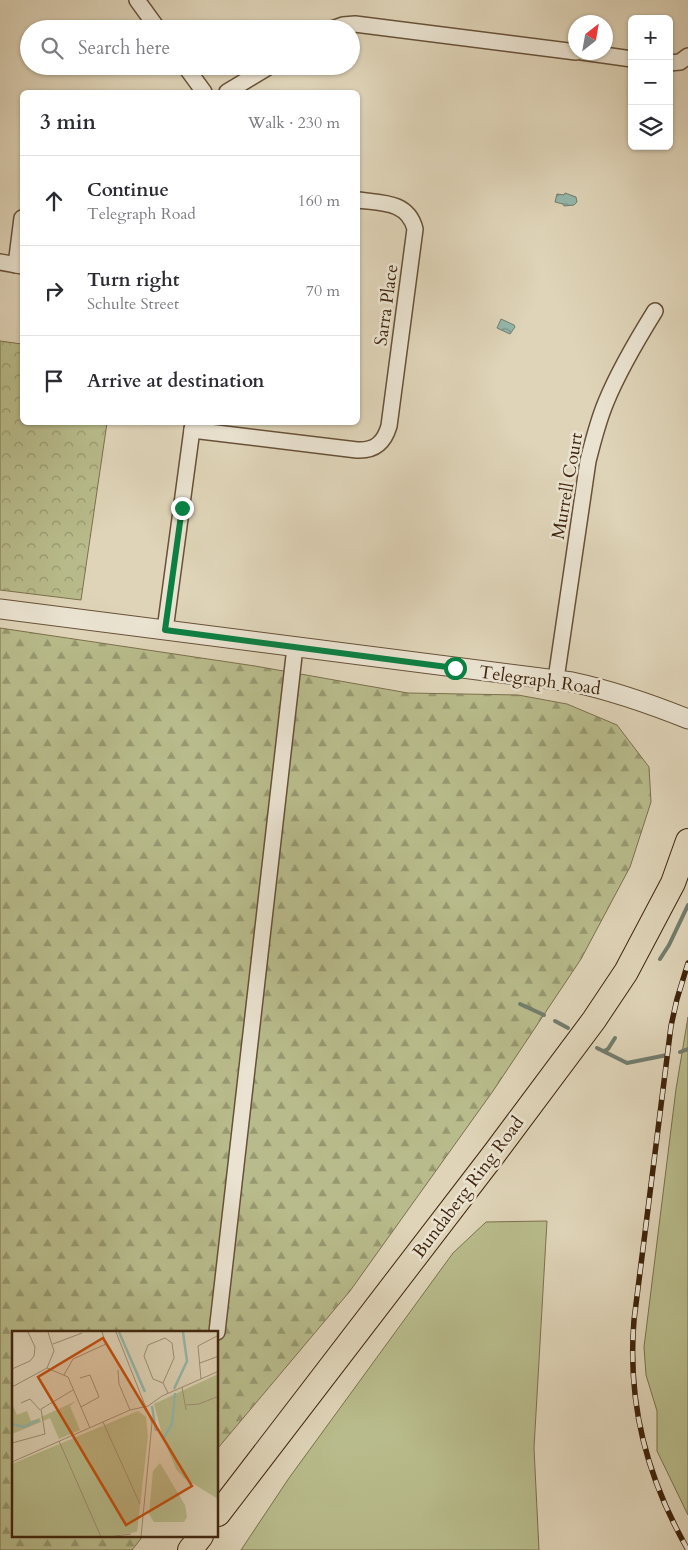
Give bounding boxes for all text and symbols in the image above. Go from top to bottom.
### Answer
north arrow [568,15,613,60]
map controls [628,15,673,150]
button: + [628,15,673,60]
search box [20,20,360,75]
icon: search [38,34,66,62]
text: Search here [78,35,170,61]
button: − [628,60,673,105]
button: layers [628,105,673,150]
text: 3 min [40,108,96,137]
text: Walk · 230 m [248,112,340,134]
text: Continue [87,177,169,203]
icon: ahead [40,187,68,215]
text: 160 m [298,190,340,212]
text: Telegraph Road [87,203,196,225]
street label: Sarra Place [368,263,405,347]
text: Turn right [87,267,179,293]
icon: right [40,277,68,305]
text: 70 m [306,280,340,302]
text: Schulte Street [87,293,179,315]
icon: arrive [40,367,68,395]
text: Arrive at destination [87,368,264,394]
street label: Murrell Court [546,431,589,541]
route end [171,497,194,520]
route start [444,657,467,680]
street label: Telegraph Road [478,660,603,701]
street label: Bundaberg Ring Road [407,1111,530,1263]
inset map [12,1331,219,1538]

